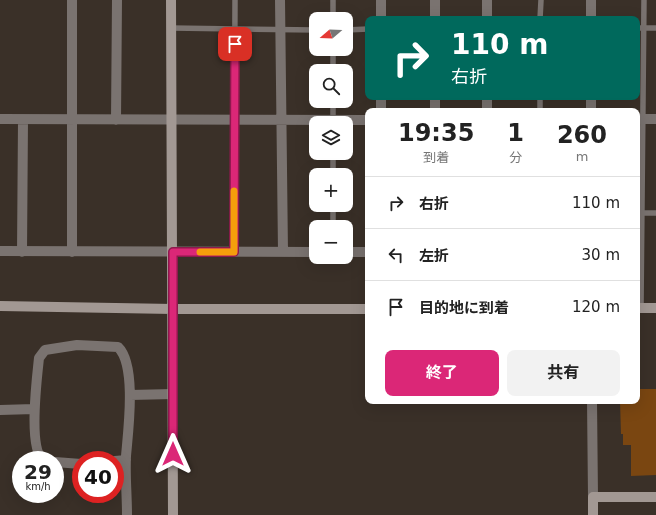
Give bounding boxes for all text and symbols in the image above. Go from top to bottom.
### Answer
north arrow [309,12,353,56]
map controls [309,12,353,264]
pin [218,27,252,61]
text: 110 m [451,28,548,61]
icon: right [385,32,437,84]
icon: arrive [224,33,246,55]
button: search [309,64,353,108]
text: 右折 [451,66,487,87]
button: layers [309,116,353,160]
text: 19:35 [398,119,474,147]
text: 1 [507,119,524,147]
text: 260 [557,121,607,149]
text: m [576,149,588,164]
text: 到着 [423,150,449,165]
text: 分 [509,150,522,165]
button: + [309,168,353,212]
icon: right [385,192,407,214]
text: 110 m [572,194,620,212]
text: 右折 [419,195,449,213]
button: − [309,220,353,264]
icon: left [385,244,407,266]
text: 30 m [582,246,620,264]
text: 左折 [419,247,449,265]
icon: arrive [385,296,407,318]
text: 120 m [572,298,620,316]
text: 目的地に到着 [419,299,509,317]
button: 終了 [385,350,499,396]
button: 共有 [507,350,620,396]
position arrow [152,433,194,475]
speed limit sign: 40 [72,451,124,503]
text: 29 [24,460,52,484]
text: km/h [25,481,51,492]

